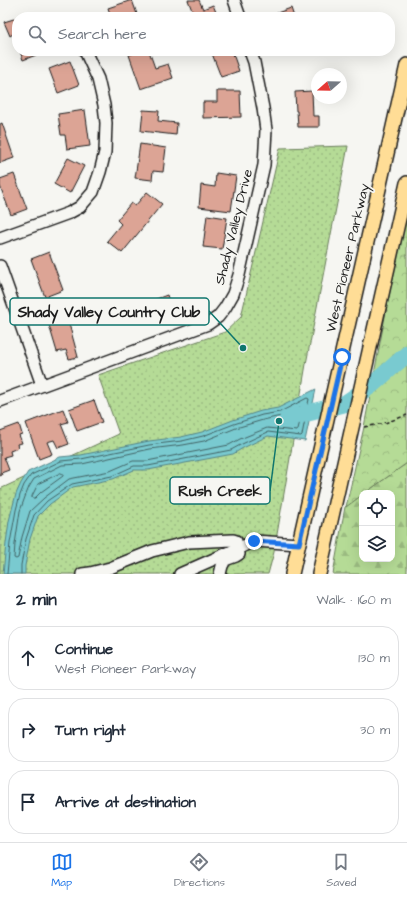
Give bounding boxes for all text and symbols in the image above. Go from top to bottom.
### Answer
search box [12,12,395,56]
icon: search [26,23,48,45]
text: Search here [58,24,147,45]
north arrow [311,68,347,104]
street label: Shady Valley Drive [210,167,258,287]
street label: West Pioneer Parkway [321,181,375,334]
callout: Shady Valley Country Club [10,298,209,325]
text: Shady Valley Country Club [17,302,201,324]
route start [333,348,351,366]
callout: Rush Creek [170,477,270,504]
text: Rush Creek [178,481,263,502]
map controls [359,490,395,562]
button: locate [359,490,395,526]
button: layers [359,526,395,562]
route end [245,532,263,550]
text: 2 min [16,588,57,612]
text: Walk · 160 m [317,591,391,609]
text: Continue [55,639,113,660]
icon: ahead [17,647,39,669]
text: 130 m [358,649,390,667]
text: West Pioneer Parkway [55,660,196,678]
icon: right [17,719,39,741]
text: Turn right [55,720,126,741]
text: 30 m [360,721,390,739]
icon: arrive [17,791,39,813]
text: Arrive at destination [55,792,196,813]
tab: Map [51,851,73,890]
tab: Directions [174,851,225,890]
tab: Saved [326,851,356,890]

